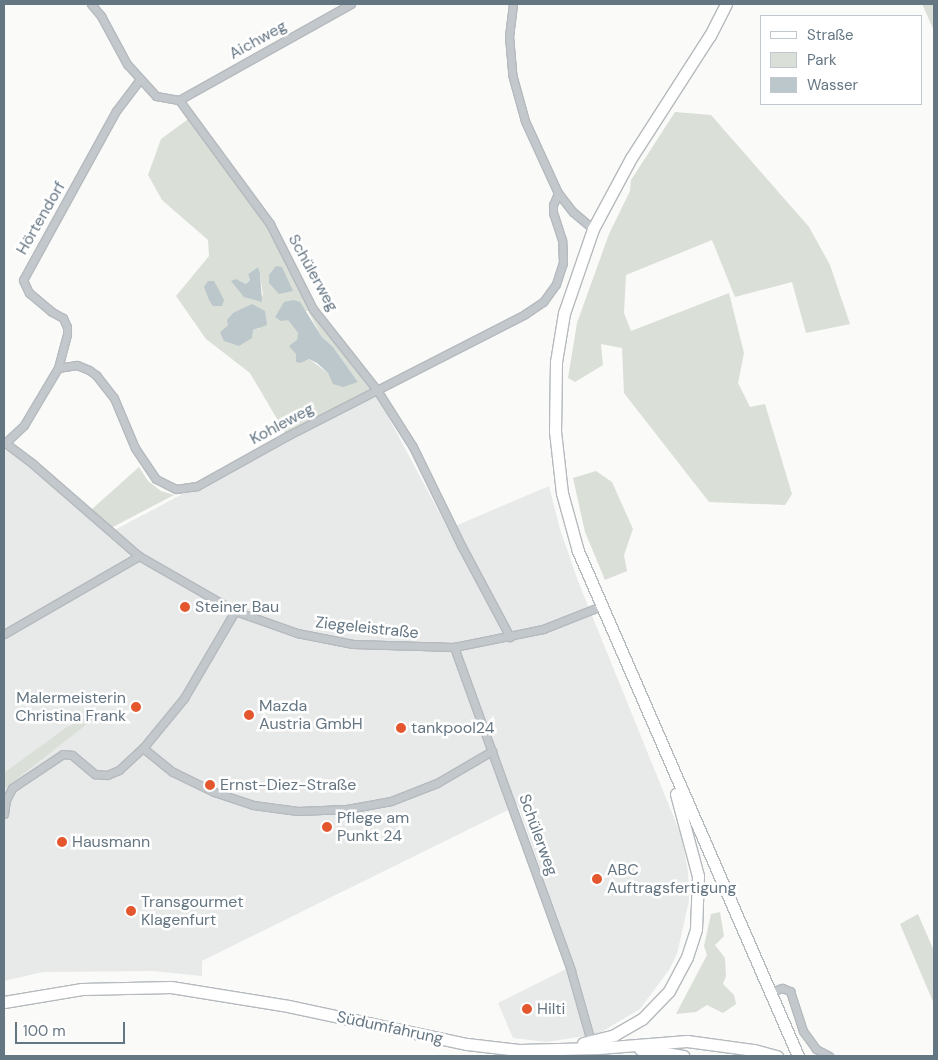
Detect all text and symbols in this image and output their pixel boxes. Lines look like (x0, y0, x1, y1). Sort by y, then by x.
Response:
legend (760, 15, 923, 105)
street label: Aichweg (226, 16, 290, 64)
text: Straße (807, 25, 854, 45)
text: Park (807, 50, 837, 70)
text: Wasser (807, 75, 858, 95)
street label: Hörtendorf (12, 178, 70, 258)
street label: Schülerweg (284, 231, 342, 315)
street label: Kohleweg (247, 399, 317, 449)
place label: Steiner Bau (195, 597, 279, 617)
marker: Steiner Bau (179, 601, 191, 613)
street label: Ziegeleistraße (314, 613, 420, 643)
place label: Malermeisterin Christina Frank (15, 688, 126, 726)
place label: Mazda Austria GmbH (259, 696, 363, 734)
marker: Malermeisterin Christina Frank (130, 701, 142, 713)
marker: Mazda Austria GmbH (243, 709, 255, 721)
place label: tankpool24 (411, 718, 494, 738)
marker: tankpool24 (395, 722, 407, 734)
place label: Ernst-Diez-Straße (220, 775, 356, 795)
marker: Ernst-Diez-Straße (204, 779, 216, 791)
street label: Schülerweg (514, 792, 562, 878)
place label: Pflege am Punkt 24 (337, 808, 409, 846)
marker: Pflege am Punkt 24 (321, 821, 333, 833)
place label: Hausmann (72, 832, 150, 852)
marker: Hausmann (56, 836, 68, 848)
place label: ABC Auftragsfertigung (607, 860, 736, 898)
marker: ABC Auftragsfertigung (591, 873, 603, 885)
place label: Transgourmet Klagenfurt (141, 892, 243, 930)
marker: Transgourmet Klagenfurt (125, 905, 137, 917)
place label: Hilti (537, 999, 565, 1019)
marker: Hilti (521, 1003, 533, 1015)
street label: Südumfahrung (335, 1007, 445, 1049)
scale bar (18, 1012, 128, 1044)
text: 100 m (23, 1021, 66, 1041)

